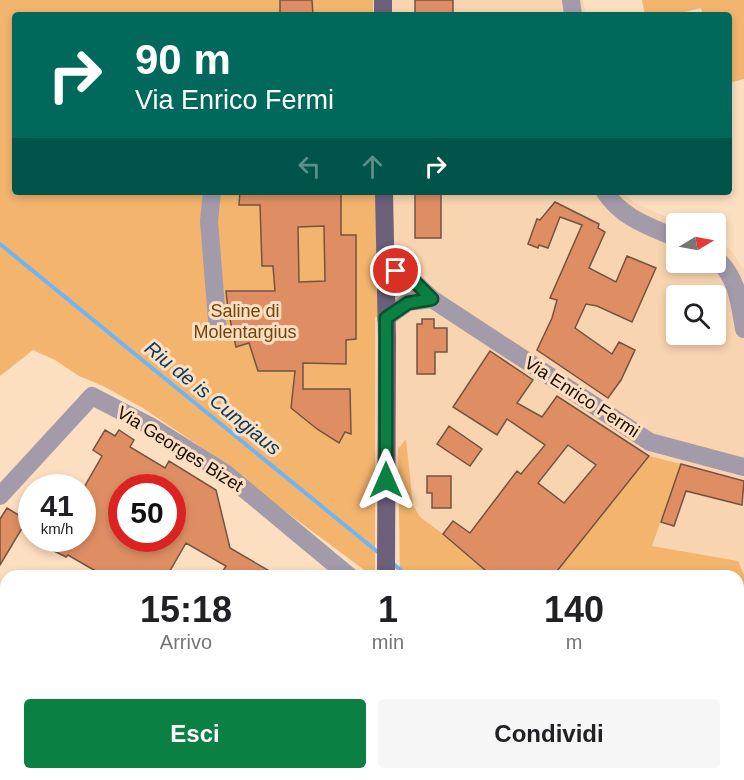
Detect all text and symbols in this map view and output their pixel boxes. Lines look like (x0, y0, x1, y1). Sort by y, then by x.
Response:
icon: right (36, 36, 114, 114)
text: 90 m (135, 36, 231, 83)
text: Via Enrico Fermi (135, 85, 334, 115)
icon: left (293, 150, 326, 183)
icon: ahead (356, 150, 389, 183)
icon: right (419, 150, 452, 183)
north arrow (666, 213, 726, 273)
map controls (666, 213, 726, 345)
pin (370, 245, 421, 296)
icon: arrive (379, 254, 412, 287)
button: search (666, 285, 726, 345)
park label: Saline di Molentargius (193, 301, 297, 342)
water label: Riu de is Cungiaus (141, 337, 285, 459)
street label: Via Enrico Fermi (521, 352, 643, 442)
street label: Via Georges Bizet (113, 402, 247, 496)
position arrow (354, 448, 418, 512)
speed limit sign: 50 (108, 474, 186, 552)
text: 41 (40, 489, 74, 522)
text: km/h (41, 520, 73, 537)
text: 15:18 (140, 589, 232, 630)
text: 1 (378, 589, 398, 630)
text: 140 (544, 589, 604, 630)
text: Arrivo (160, 631, 212, 653)
text: min (372, 631, 404, 653)
text: m (566, 631, 582, 653)
button: Esci (24, 699, 366, 768)
button: Condividi (378, 699, 720, 768)

